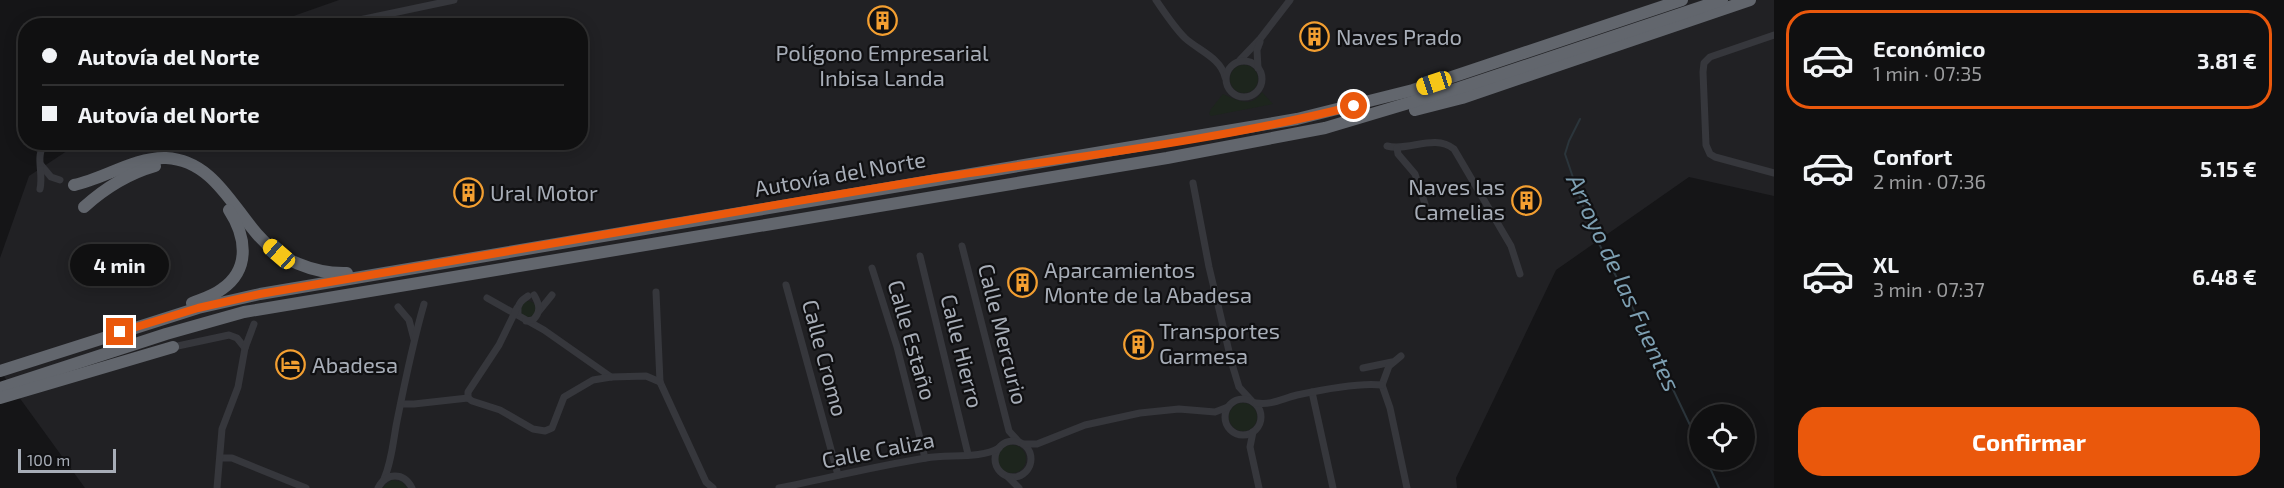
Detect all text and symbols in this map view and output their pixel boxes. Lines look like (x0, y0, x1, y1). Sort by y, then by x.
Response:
building icon: Polígono Empresarial Inbisa Landa (866, 5, 898, 37)
building icon: Naves Prado (1299, 21, 1331, 53)
place label: Naves Prado (1336, 23, 1462, 49)
icon: car (1801, 33, 1855, 87)
text: Económico (1873, 35, 1985, 61)
place label: Polígono Empresarial Inbisa Landa (775, 39, 989, 90)
text: Autovía del Norte (78, 43, 260, 69)
text: 3.81 € (2197, 47, 2257, 73)
text: 1 min · 07:35 (1873, 61, 1982, 85)
car (1414, 69, 1454, 97)
route start (1340, 92, 1367, 119)
text: Autovía del Norte (78, 101, 260, 127)
icon: car (1801, 141, 1855, 195)
text: Confort (1873, 143, 1952, 169)
street label: Autovía del Norte (752, 145, 927, 201)
text: 5.15 € (2200, 155, 2257, 181)
water label: Arroyo de las Fuentes (1561, 168, 1687, 396)
text: 2 min · 07:36 (1873, 169, 1986, 193)
place label: Naves las Camelias (1408, 173, 1505, 224)
building icon: Ural Motor (453, 177, 485, 209)
place label: Ural Motor (490, 179, 598, 205)
building icon: Naves las Camelias (1510, 184, 1542, 216)
car (260, 235, 298, 273)
callout: 4 min (70, 245, 170, 287)
icon: car (1801, 249, 1855, 303)
text: XL (1873, 251, 1899, 277)
text: 4 min (93, 253, 146, 277)
place label: Aparcamientos Monte de la Abadesa (1044, 256, 1252, 307)
street label: Calle Mercurio (974, 261, 1034, 407)
text: 6.48 € (2192, 263, 2257, 289)
building icon: Aparcamientos Monte de la Abadesa (1007, 267, 1039, 299)
street label: Calle Estaño (883, 277, 942, 403)
text: 3 min · 07:37 (1873, 277, 1985, 301)
street label: Calle Hierro (936, 291, 990, 410)
street label: Calle Cromo (798, 297, 854, 419)
place label: Transportes Garmesa (1159, 317, 1280, 368)
route end (106, 318, 133, 345)
building icon: Transportes Garmesa (1122, 328, 1154, 360)
hotel icon: Abadesa (275, 349, 307, 381)
place label: Abadesa (312, 351, 398, 377)
map controls (1689, 404, 1755, 470)
button: locate (1689, 404, 1755, 470)
button: Confirmar (1798, 407, 2260, 476)
street label: Calle Caliza (819, 425, 936, 473)
scale bar (18, 446, 116, 474)
text: 100 m (27, 450, 70, 469)

